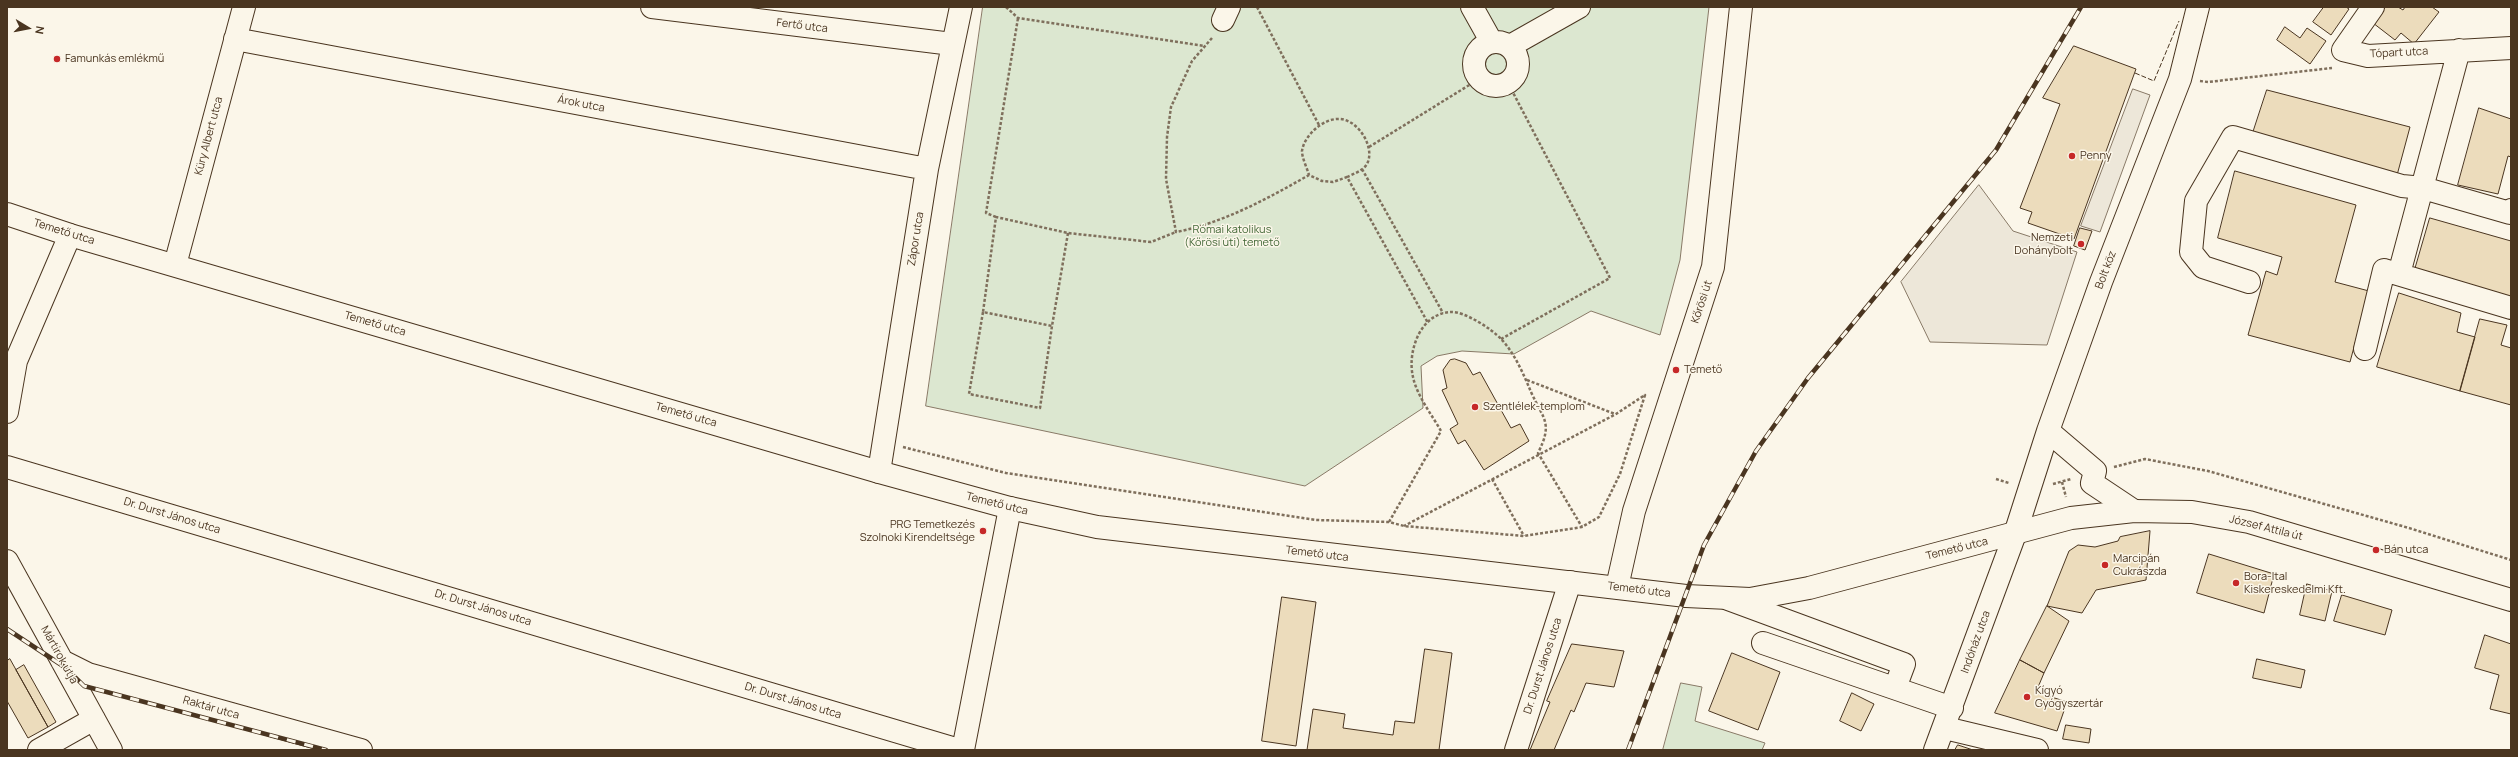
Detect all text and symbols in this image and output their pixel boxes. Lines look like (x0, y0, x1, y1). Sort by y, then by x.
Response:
north arrow (8, 8, 48, 48)
street label: Fertő utca (776, 16, 828, 36)
text: N (32, 25, 48, 35)
street label: Tópart utca (2370, 45, 2428, 61)
place label: Famunkás emlékmű (65, 52, 164, 66)
marker: Famunkás emlékmű (52, 54, 62, 64)
street label: Árok utca (556, 93, 606, 115)
street label: Küry Albert utca (192, 95, 226, 177)
place label: Penny (2080, 149, 2112, 163)
marker: Penny (2067, 151, 2077, 161)
street label: Zápor utca (905, 211, 927, 267)
street label: Temető utca (32, 216, 96, 248)
park label: Római katolikus (Kőrösi úti) temető (1184, 223, 1280, 249)
place label: Nemzeti Dohánybolt (2014, 231, 2073, 257)
marker: Nemzeti Dohánybolt (2076, 239, 2086, 249)
street label: Bolt köz (2093, 249, 2119, 291)
street label: Kőrösi út (1689, 279, 1715, 325)
street label: Temető utca (343, 309, 407, 339)
place label: Temető (1684, 363, 1722, 377)
marker: Temető (1671, 365, 1681, 375)
street label: Temető utca (654, 400, 718, 430)
place label: Szentlélek-templom (1483, 400, 1585, 414)
marker: Szentlélek-templom (1470, 402, 1480, 412)
street label: Temető utca (965, 490, 1029, 518)
street label: Dr. Durst János utca (122, 495, 222, 537)
street label: József Attila út (2228, 513, 2304, 543)
place label: PRG Temetkezés Szolnoki Kirendeltsége (860, 518, 975, 544)
marker: PRG Temetkezés Szolnoki Kirendeltsége (978, 526, 988, 536)
street label: Temető utca (1925, 535, 1989, 563)
place label: Bán utca (2384, 543, 2428, 557)
street label: Temető utca (1285, 544, 1349, 564)
marker: Bán utca (2371, 545, 2381, 555)
place label: Marcipán Cukrászda (2113, 552, 2167, 578)
marker: Marcipán Cukrászda (2100, 560, 2110, 570)
place label: Bora-Ital Kiskereskedelmi Kft. (2244, 570, 2346, 596)
marker: Bora-Ital Kiskereskedelmi Kft. (2231, 578, 2241, 588)
street label: Temető utca (1607, 580, 1671, 600)
street label: Dr. Durst János utca (433, 587, 533, 629)
street label: Indóház utca (1959, 609, 1993, 675)
street label: Dr. Durst János utca (1521, 616, 1565, 716)
street label: Mártírok útja (38, 624, 80, 686)
street label: Dr. Durst János utca (743, 680, 843, 722)
place label: Kígyó Gyógyszertár (2035, 684, 2103, 710)
marker: Kígyó Gyógyszertár (2022, 692, 2032, 702)
street label: Raktár utca (181, 694, 241, 722)

